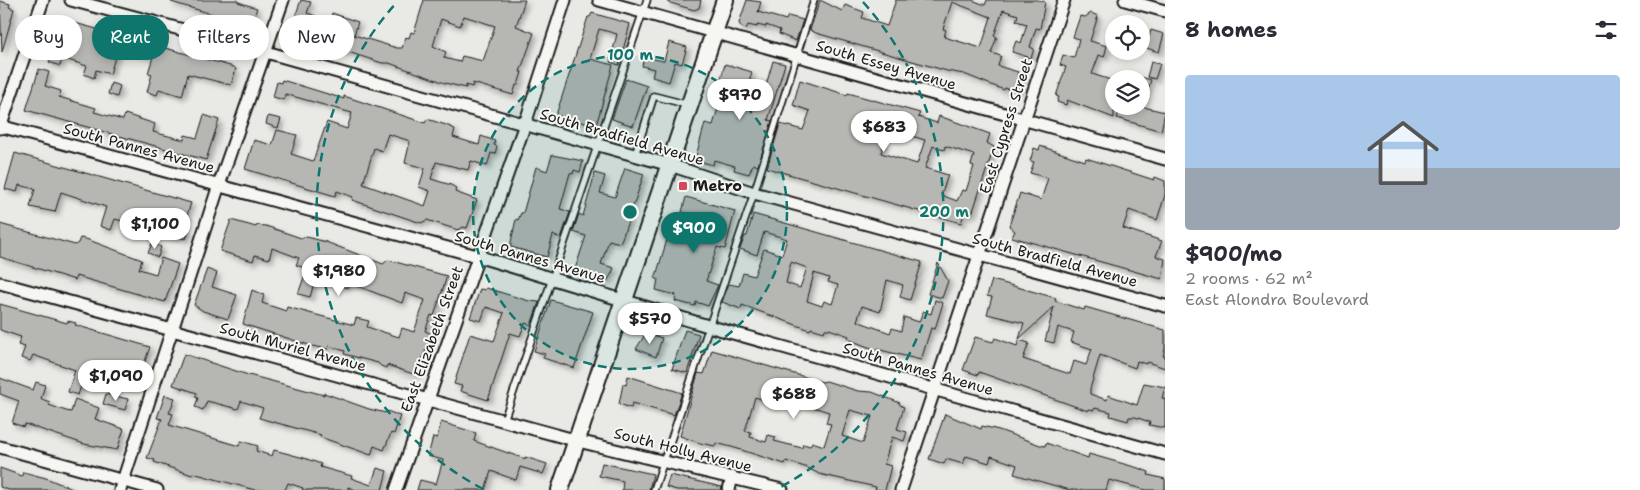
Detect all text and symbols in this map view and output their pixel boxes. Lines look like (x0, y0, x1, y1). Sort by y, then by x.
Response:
chip: Buy (15, 15, 82, 60)
chip: Rent (92, 15, 169, 60)
chip: Filters (179, 15, 269, 60)
chip: New (279, 15, 354, 60)
map controls (1105, 15, 1150, 115)
button: locate (1105, 15, 1150, 60)
text: 8 homes (1185, 16, 1277, 44)
icon: filters (1592, 16, 1620, 44)
street label: South Essey Avenue (814, 35, 958, 95)
text: 100 m (607, 45, 653, 65)
street label: East Cypress Street (975, 56, 1037, 196)
button: layers (1105, 70, 1150, 115)
pin: $970 (710, 78, 770, 121)
text: $970 (718, 84, 762, 105)
street label: South Bradfield Avenue (537, 104, 707, 170)
icon: home (1358, 108, 1448, 198)
pin: $683 (854, 110, 914, 153)
text: $683 (862, 116, 906, 137)
street label: South Pannes Avenue (61, 118, 217, 178)
place label: Metro (693, 176, 742, 196)
marker: Metro (677, 180, 689, 192)
text: 200 m (919, 202, 969, 222)
centre of rings (621, 203, 639, 221)
pin: $1,100 (114, 208, 196, 250)
pin: $900 (664, 212, 724, 254)
text: $1,100 (130, 213, 180, 234)
text: $900 (672, 217, 716, 238)
street label: South Pannes Avenue (452, 226, 608, 288)
street label: South Bradfield Avenue (970, 228, 1140, 292)
text: $900/mo (1185, 240, 1283, 268)
pin: $1,980 (298, 254, 380, 297)
text: $1,980 (313, 260, 365, 281)
street label: East Elizabeth Street (396, 263, 468, 415)
text: 2 rooms · 62 m² (1185, 268, 1313, 289)
text: East Alondra Boulevard (1185, 289, 1369, 310)
pin: $570 (620, 302, 680, 345)
text: $570 (628, 308, 672, 329)
street label: South Muriel Avenue (218, 318, 368, 376)
street label: South Pannes Avenue (840, 338, 996, 400)
pin: $1,090 (75, 360, 157, 402)
text: $1,090 (89, 365, 143, 386)
pin: $688 (764, 378, 824, 420)
text: $688 (772, 383, 816, 404)
street label: South Holly Avenue (612, 423, 754, 477)

